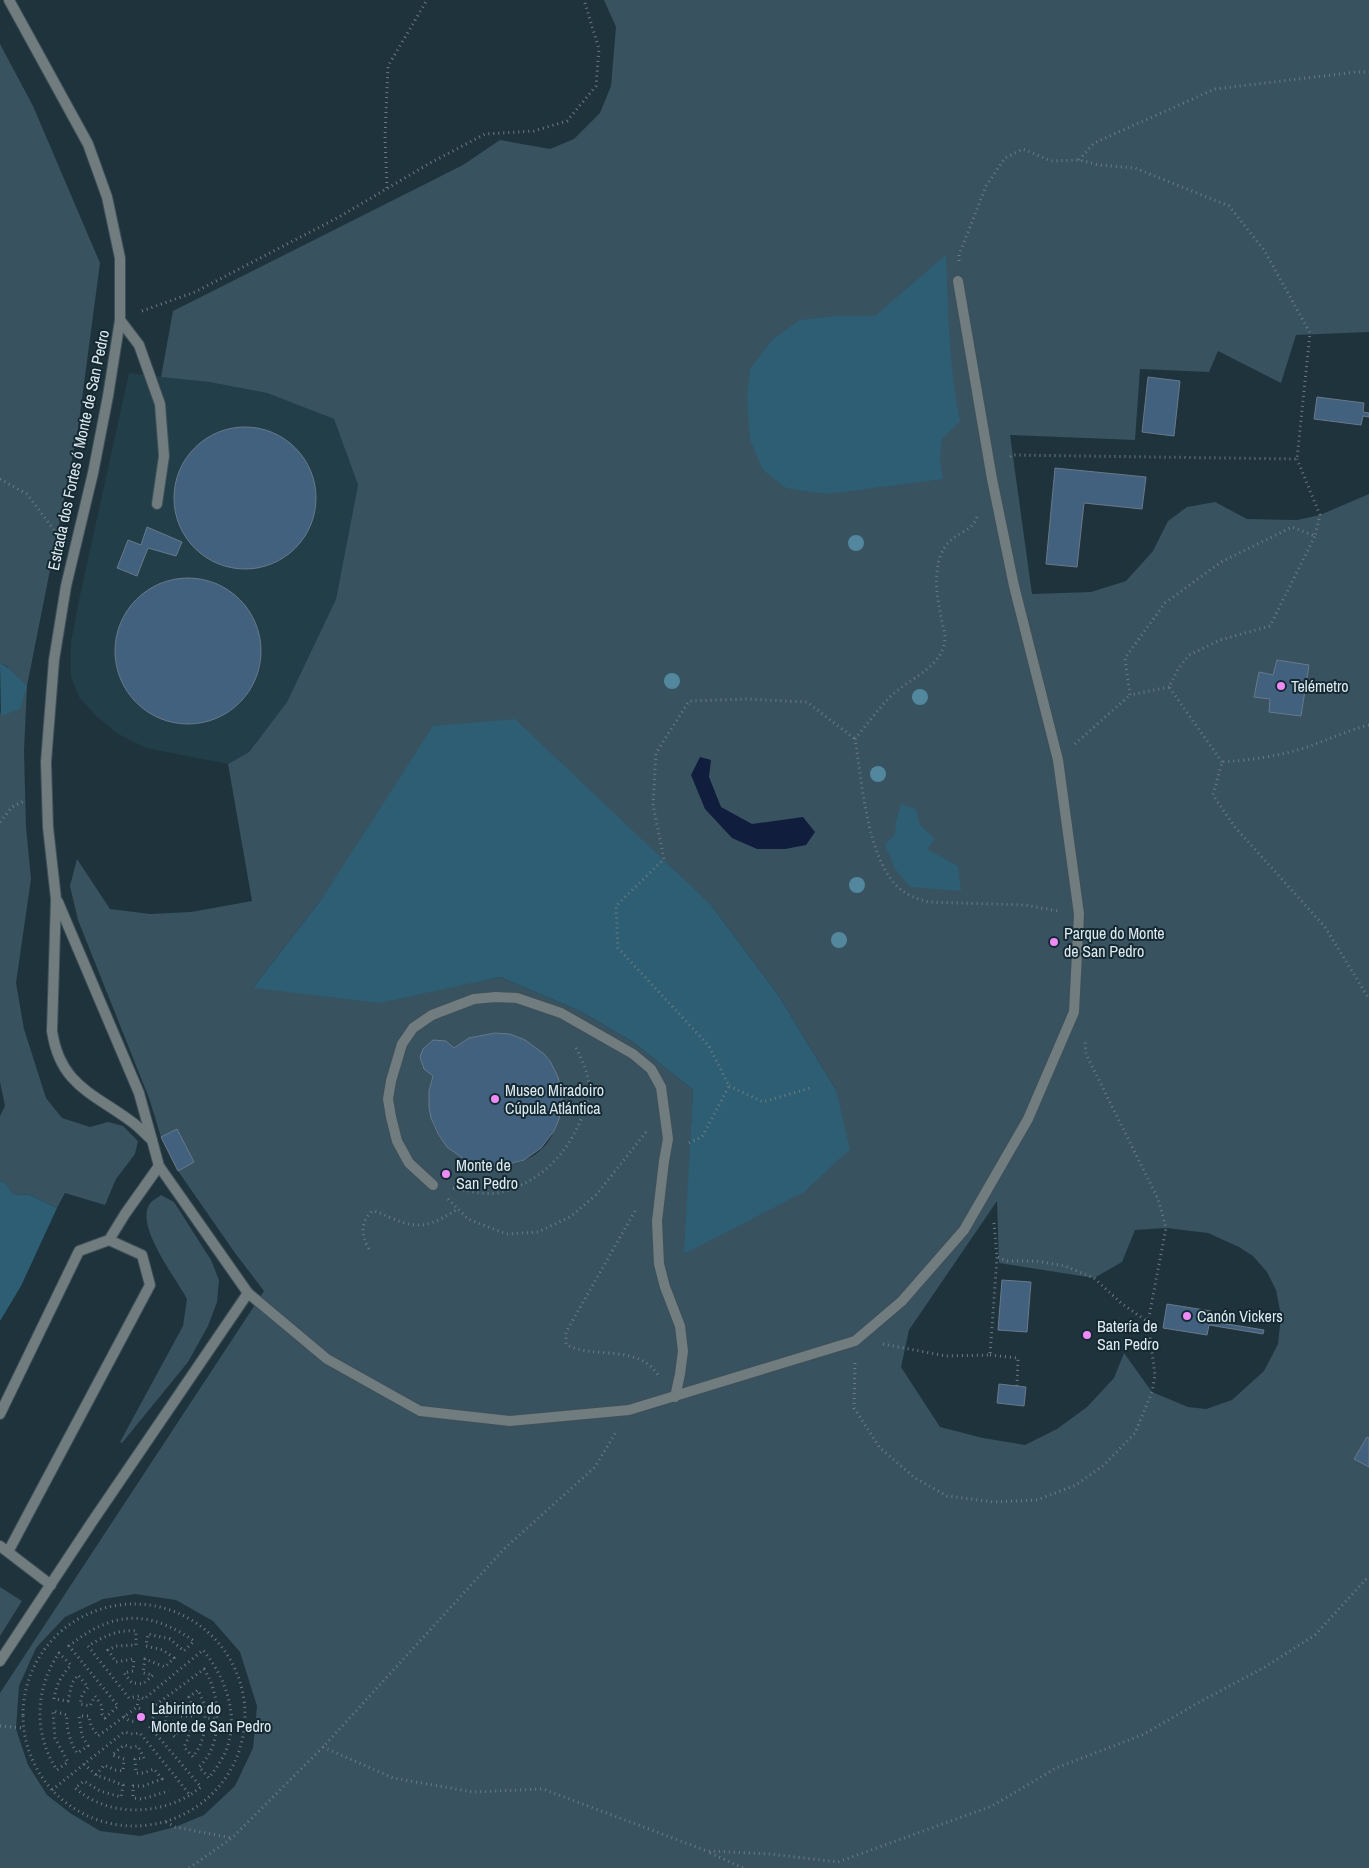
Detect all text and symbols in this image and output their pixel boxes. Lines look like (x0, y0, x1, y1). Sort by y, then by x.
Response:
street label: Estrada dos Fortes ó Monte de San Pedro (42, 328, 114, 572)
place label: Telémetro (1291, 675, 1349, 697)
marker: Telémetro (1275, 680, 1287, 692)
place label: Parque do Monte de San Pedro (1064, 922, 1165, 962)
marker: Parque do Monte de San Pedro (1048, 936, 1060, 948)
place label: Museo Miradoiro Cúpula Atlántica (505, 1079, 604, 1119)
marker: Museo Miradoiro Cúpula Atlántica (489, 1093, 501, 1105)
place label: Monte de San Pedro (456, 1154, 518, 1194)
marker: Monte de San Pedro (440, 1168, 452, 1180)
place label: Canón Vickers (1197, 1305, 1283, 1327)
marker: Canón Vickers (1181, 1310, 1193, 1322)
place label: Batería de San Pedro (1097, 1315, 1159, 1355)
marker: Batería de San Pedro (1081, 1329, 1093, 1341)
place label: Labirinto do Monte de San Pedro (151, 1697, 271, 1737)
marker: Labirinto do Monte de San Pedro (135, 1711, 147, 1723)

